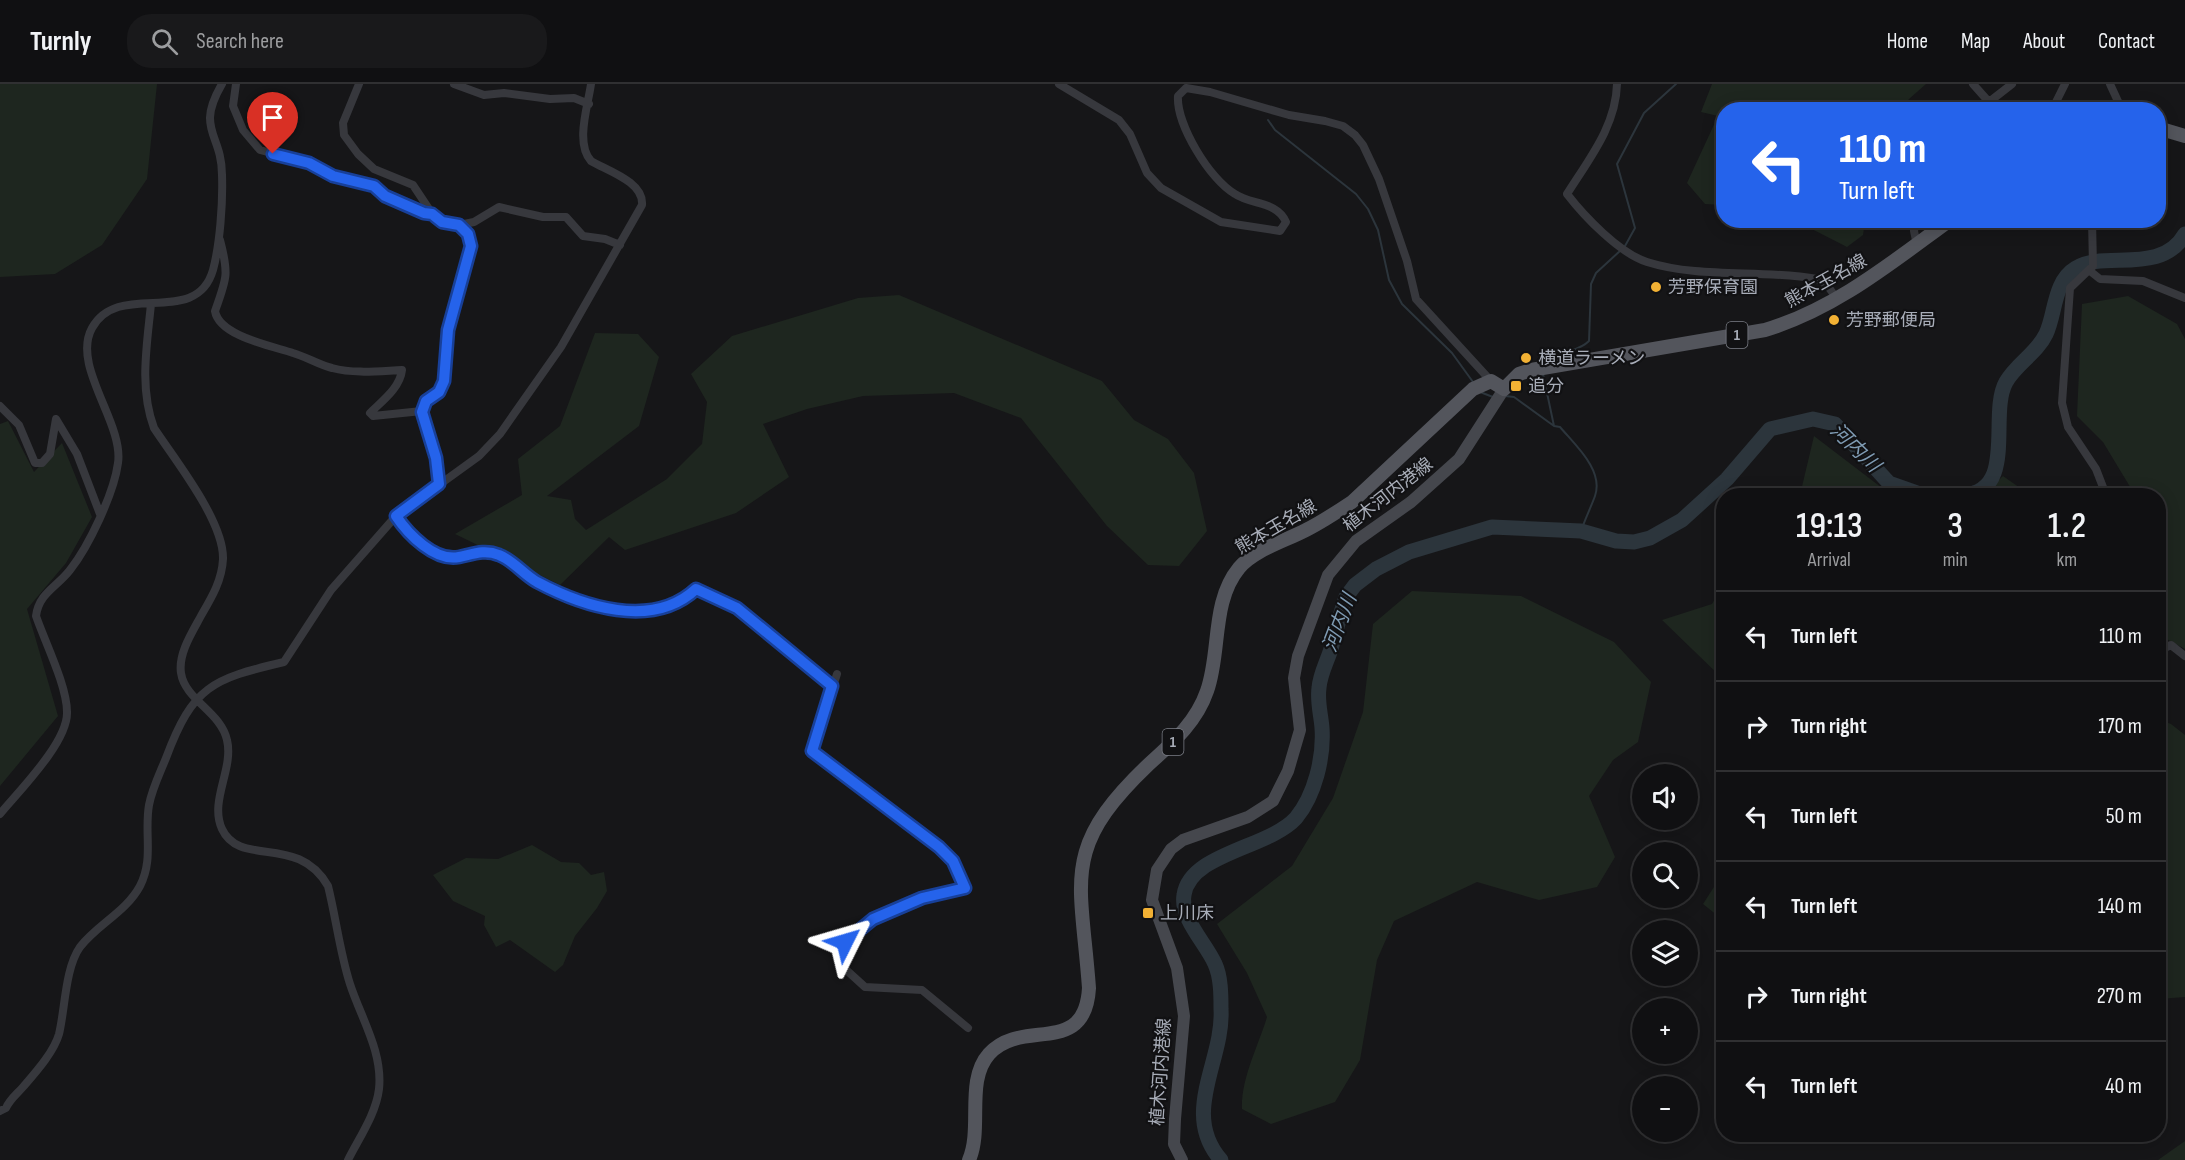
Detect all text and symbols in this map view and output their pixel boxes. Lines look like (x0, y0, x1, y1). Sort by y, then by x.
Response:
search box (127, 14, 547, 68)
text: Turnly (30, 25, 91, 58)
icon: search (148, 25, 181, 58)
text: Search here (196, 28, 284, 55)
text: Home (1887, 29, 1928, 54)
text: Map (1961, 29, 1990, 54)
text: About (2023, 29, 2065, 54)
text: Contact (2098, 29, 2155, 54)
pin (247, 92, 298, 154)
icon: arrive (256, 101, 289, 134)
text: 110 m (1839, 124, 1926, 175)
icon: left (1740, 126, 1818, 204)
text: Turn left (1839, 175, 1915, 207)
street label: 熊本玉名線 (1782, 250, 1870, 312)
place label: 芳野保育園 (1668, 277, 1758, 298)
marker: 芳野保育園 (1649, 280, 1663, 294)
place label: 芳野郵便局 (1846, 310, 1936, 331)
marker: 芳野郵便局 (1827, 313, 1841, 327)
road number: 1 (1726, 322, 1748, 348)
place label: 横道ラーメン (1538, 348, 1645, 369)
marker: 横道ラーメン (1519, 351, 1533, 365)
place label: 追分 (1528, 376, 1564, 397)
marker: 追分 (1509, 379, 1523, 393)
water label: 河内川 (1825, 419, 1886, 479)
street label: 植木河内港線 (1339, 453, 1437, 537)
street label: 熊本玉名線 (1232, 495, 1320, 559)
text: 19:13 (1796, 505, 1863, 548)
text: 3 (1947, 505, 1963, 548)
text: 1.2 (2048, 505, 2086, 548)
text: Arrival (1808, 548, 1851, 572)
text: min (1943, 548, 1968, 572)
text: km (2057, 548, 2077, 572)
water label: 河内川 (1318, 589, 1363, 655)
icon: left (1740, 620, 1773, 653)
text: Turn left (1791, 623, 1857, 650)
text: 110 m (2099, 623, 2142, 650)
icon: right (1740, 710, 1773, 743)
text: Turn right (1791, 713, 1867, 740)
text: 170 m (2098, 713, 2142, 740)
road number: 1 (1162, 729, 1184, 755)
map controls (1632, 764, 1698, 1142)
button: sound (1632, 764, 1698, 830)
icon: left (1740, 800, 1773, 833)
text: Turn left (1791, 803, 1857, 830)
text: 50 m (2106, 803, 2142, 830)
button: search (1632, 842, 1698, 908)
icon: left (1740, 890, 1773, 923)
text: Turn left (1791, 893, 1857, 920)
text: 140 m (2098, 893, 2142, 920)
place label: 上川床 (1160, 903, 1214, 924)
marker: 上川床 (1141, 906, 1155, 920)
position arrow (813, 910, 877, 974)
button: layers (1632, 920, 1698, 986)
icon: right (1740, 980, 1773, 1013)
text: Turn right (1791, 983, 1867, 1010)
text: 270 m (2097, 983, 2142, 1010)
button: + (1632, 998, 1698, 1064)
street label: 植木河内港線 (1147, 1017, 1175, 1127)
icon: left (1740, 1070, 1773, 1103)
text: Turn left (1791, 1073, 1857, 1100)
text: 40 m (2105, 1073, 2142, 1100)
button: − (1632, 1076, 1698, 1142)

